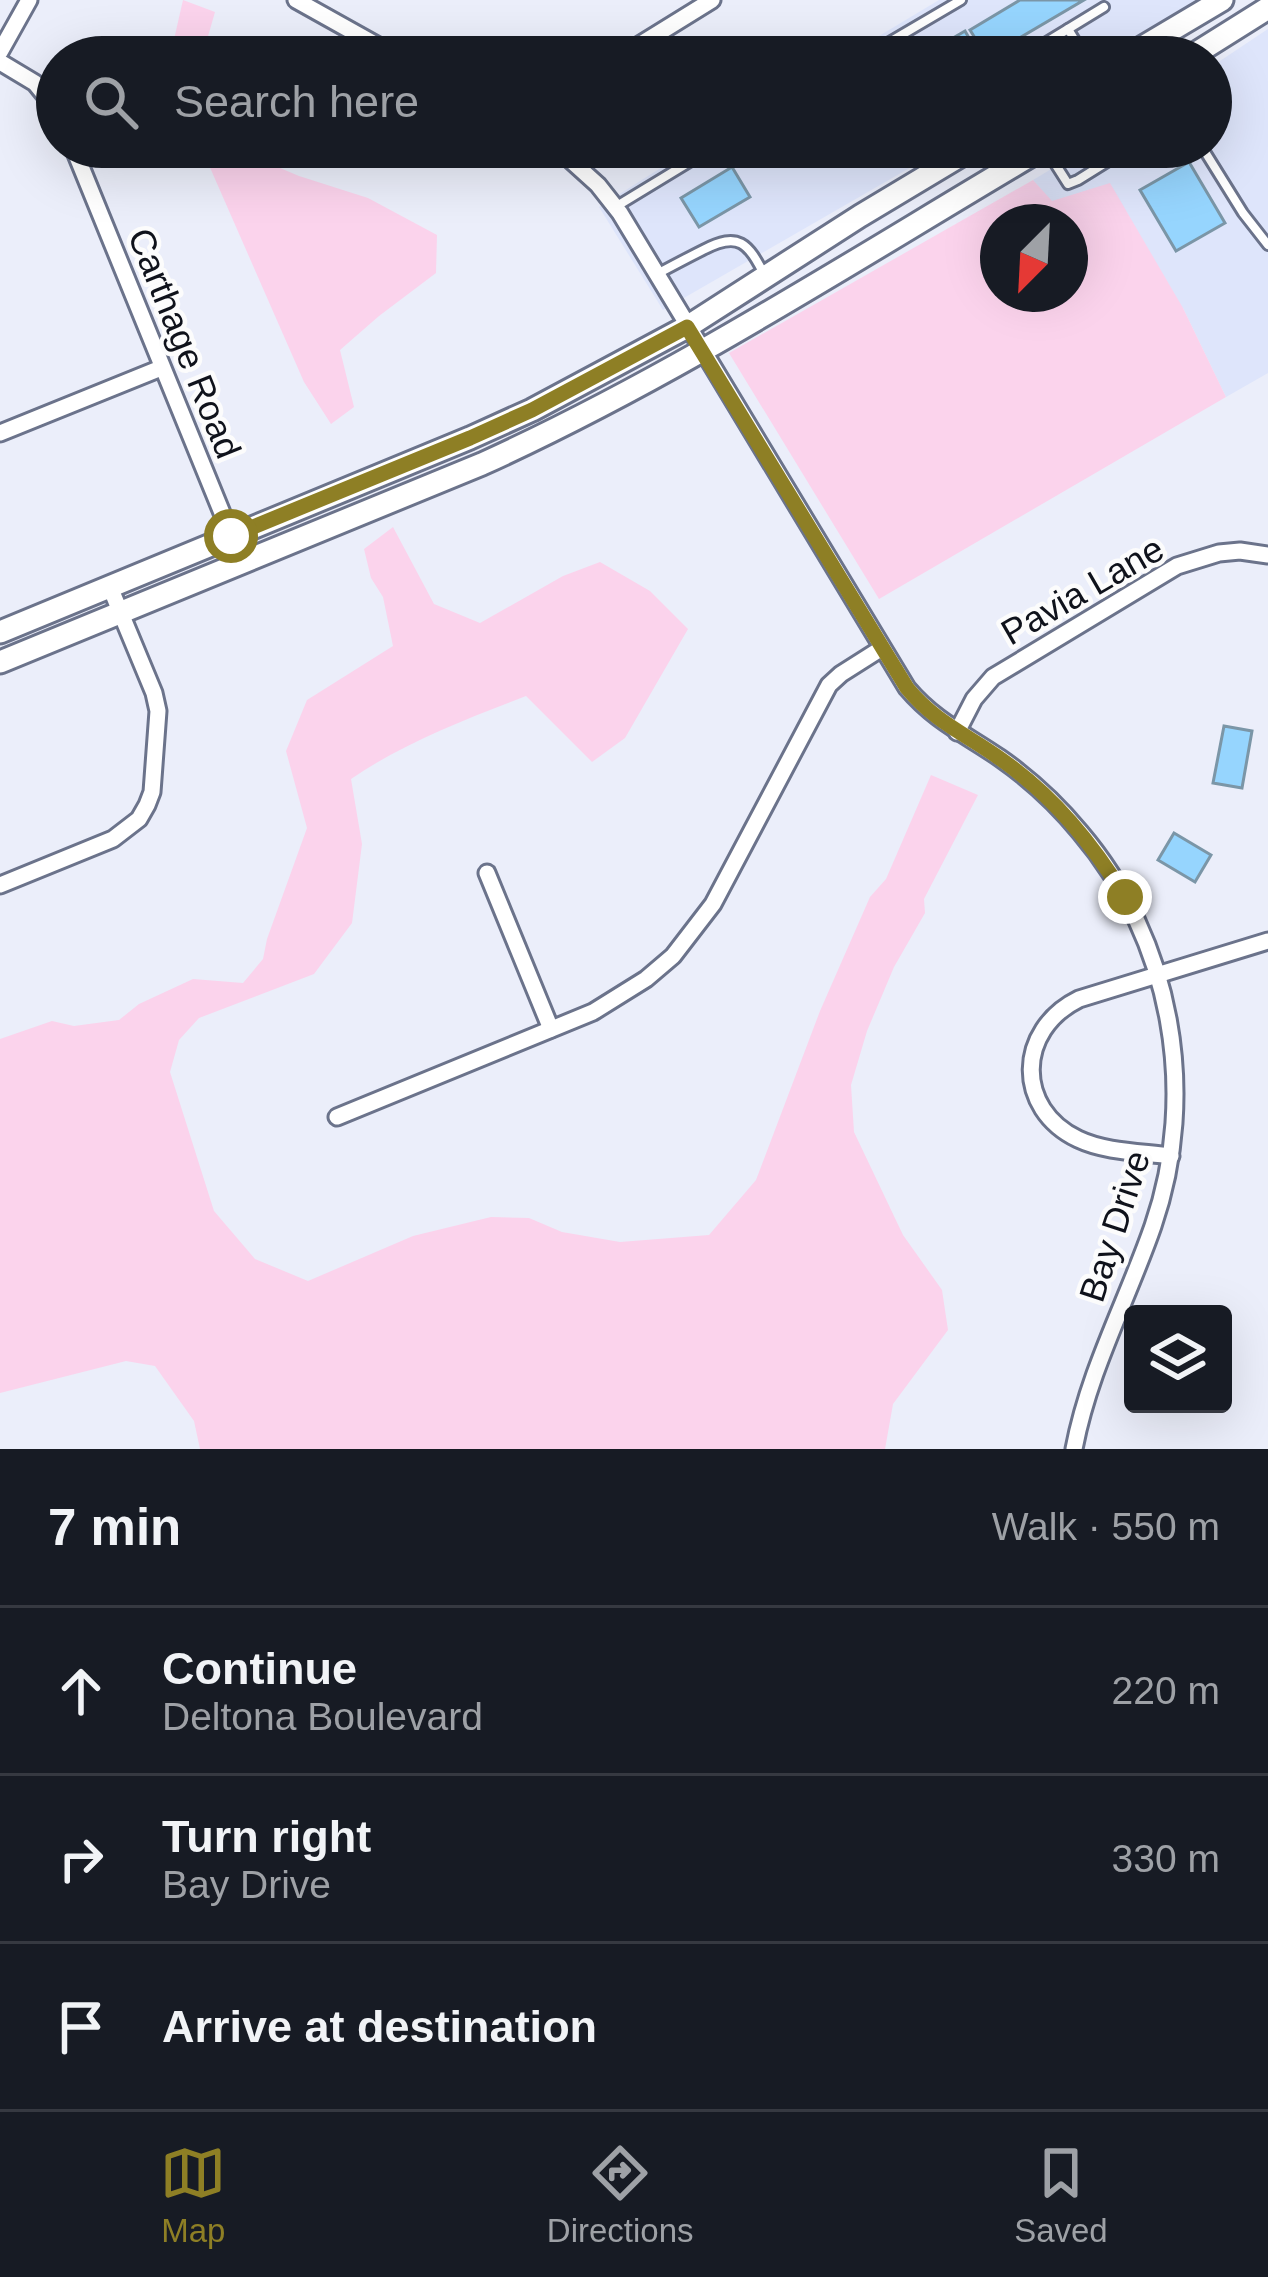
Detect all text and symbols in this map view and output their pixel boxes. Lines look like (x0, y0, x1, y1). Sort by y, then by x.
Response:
search box (36, 36, 1232, 168)
icon: search (78, 69, 144, 135)
text: Search here (174, 76, 419, 127)
north arrow (980, 204, 1088, 312)
street label: Carthage Road (120, 222, 249, 464)
route start (204, 509, 258, 563)
street label: Pavia Lane (994, 528, 1171, 653)
route end (1098, 870, 1152, 924)
street label: Bay Drive (1071, 1146, 1158, 1307)
map controls (1124, 1305, 1232, 1413)
button: layers (1124, 1305, 1232, 1413)
text: 7 min (48, 1499, 181, 1556)
text: Walk · 550 m (992, 1505, 1220, 1548)
text: Continue (162, 1643, 357, 1694)
icon: ahead (48, 1658, 114, 1724)
text: 220 m (1112, 1669, 1220, 1712)
text: Deltona Boulevard (162, 1695, 483, 1738)
text: Turn right (162, 1811, 371, 1862)
icon: right (48, 1826, 114, 1892)
text: 330 m (1112, 1837, 1220, 1880)
text: Bay Drive (162, 1863, 331, 1906)
icon: arrive (48, 1994, 114, 2060)
text: Arrive at destination (162, 2001, 597, 2052)
tab: Map (160, 2140, 226, 2250)
tab: Directions (547, 2140, 694, 2250)
tab: Saved (1014, 2140, 1108, 2250)

